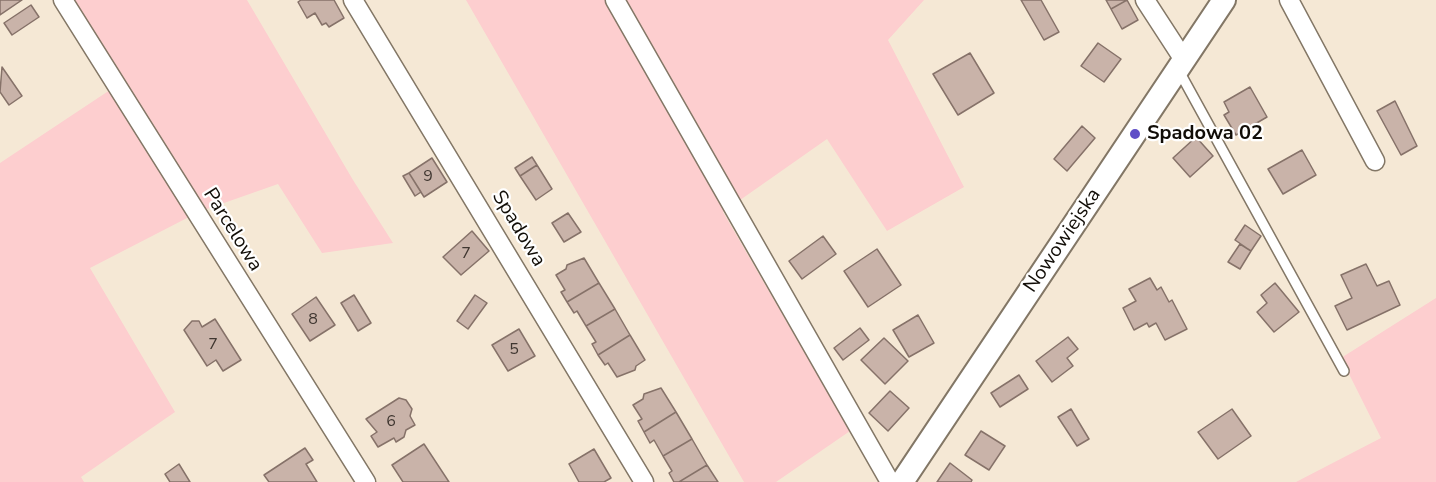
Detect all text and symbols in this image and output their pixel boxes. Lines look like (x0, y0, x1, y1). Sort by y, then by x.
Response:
place label: Spadowa 02 (1147, 122, 1263, 146)
marker: Spadowa 02 (1128, 127, 1142, 141)
house number: 9 (423, 167, 433, 187)
street label: Parcelowa (197, 184, 267, 276)
street label: Nowowiejska (1019, 184, 1107, 298)
street label: Spadowa (486, 187, 550, 271)
house number: 7 (461, 244, 471, 264)
house number: 8 (308, 310, 318, 330)
house number: 7 (208, 335, 218, 355)
house number: 5 (509, 340, 519, 360)
house number: 6 (386, 412, 396, 432)

